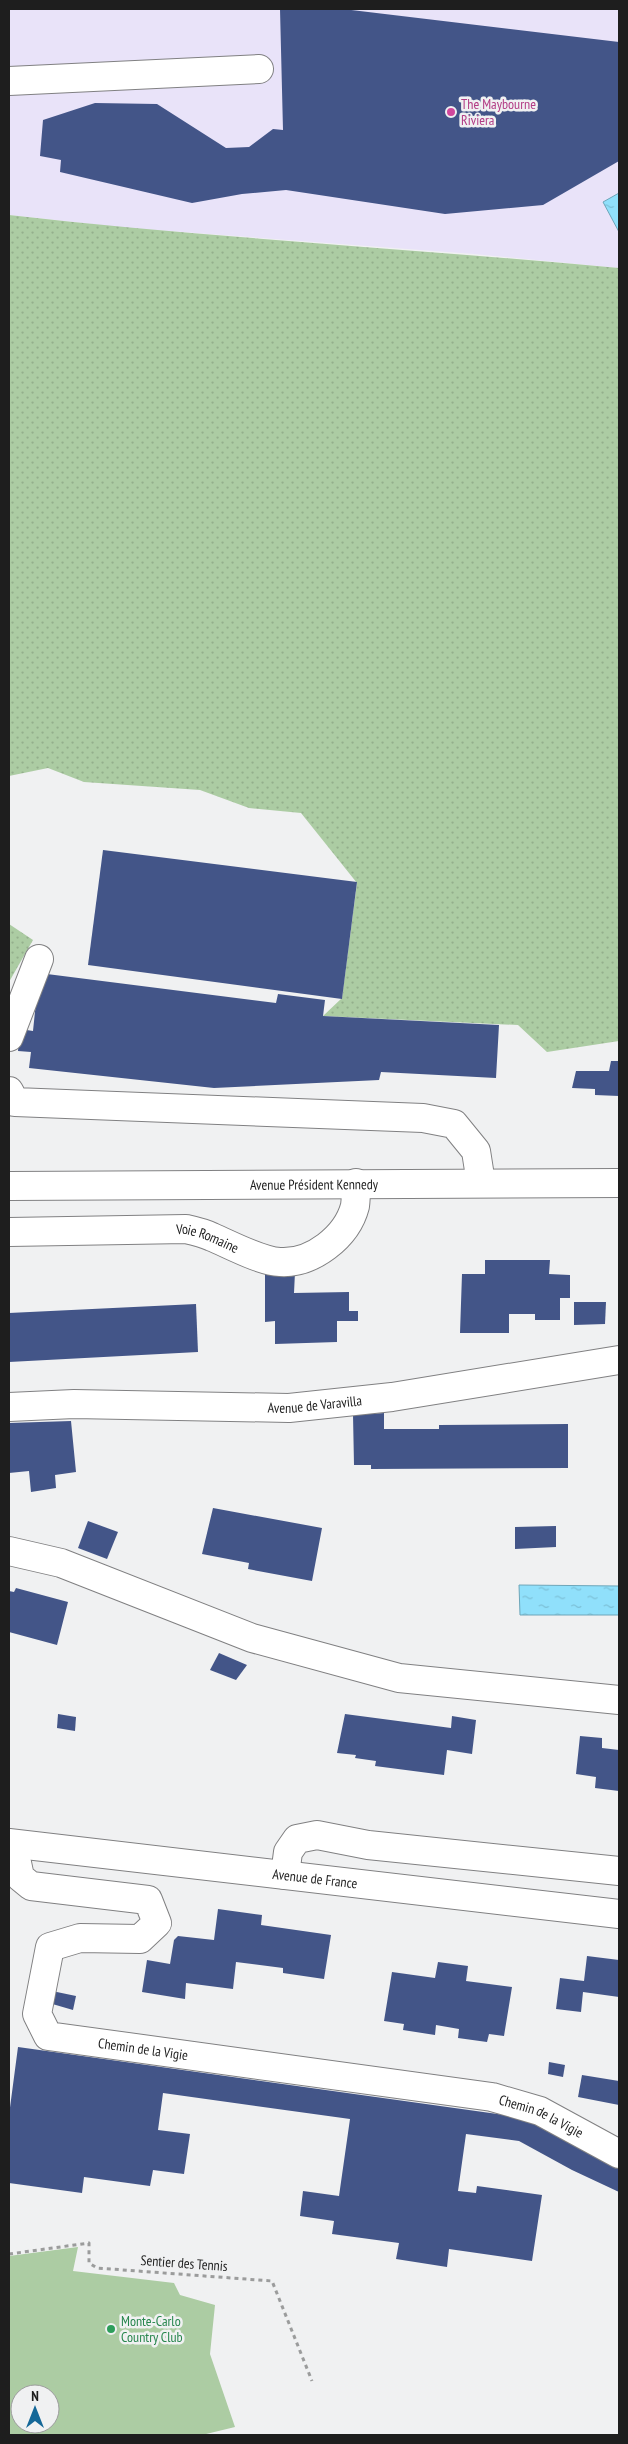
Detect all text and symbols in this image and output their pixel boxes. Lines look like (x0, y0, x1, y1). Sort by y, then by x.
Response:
place label: The Maybourne Riviera (461, 95, 536, 129)
marker: The Maybourne Riviera (445, 106, 457, 118)
street label: Avenue Président Kennedy (250, 1175, 379, 1194)
street label: Voie Romaine (175, 1220, 242, 1257)
street label: Avenue de Varavilla (267, 1391, 363, 1417)
street label: Avenue de France (272, 1865, 359, 1892)
street label: Chemin de la Vigie (97, 2034, 189, 2064)
street label: Chemin de la Vigie (497, 2090, 587, 2142)
street label: Sentier des Tennis (140, 2251, 228, 2275)
place label: Monte-Carlo Country Club (121, 2312, 183, 2346)
marker: Monte-Carlo Country Club (105, 2323, 117, 2335)
north arrow (10, 2384, 60, 2434)
text: N (31, 2387, 39, 2405)

